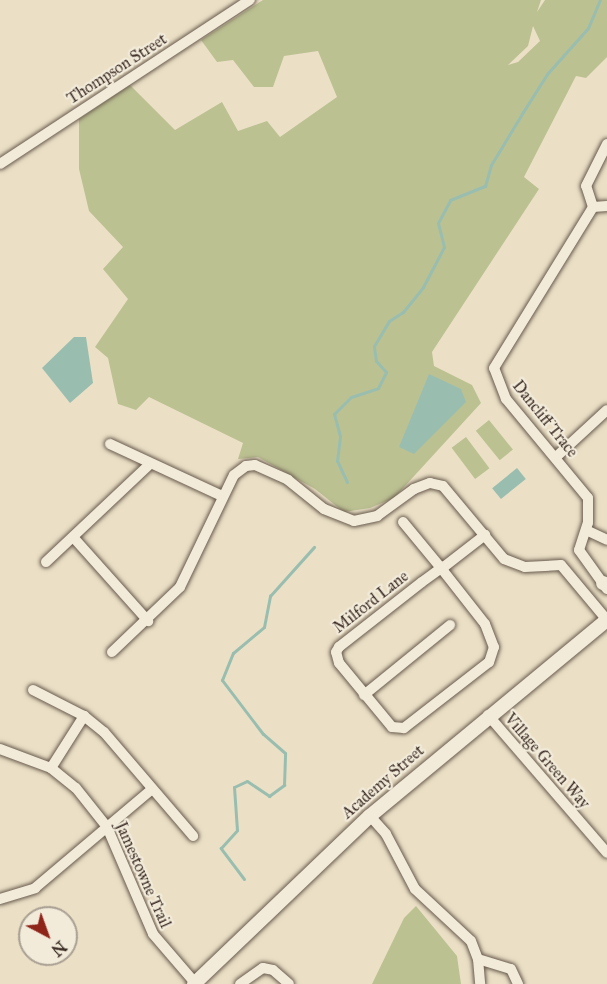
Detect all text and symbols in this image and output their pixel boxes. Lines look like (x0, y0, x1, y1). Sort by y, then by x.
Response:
street label: Thompson Street (63, 30, 171, 108)
street label: Dancliff Trace (508, 377, 582, 461)
street label: Milford Lane (330, 567, 412, 637)
street label: Village Green Way (500, 709, 594, 813)
street label: Academy Street (338, 741, 428, 823)
street label: Jamestowne Trail (111, 819, 175, 931)
north arrow (18, 906, 78, 966)
text: N (47, 937, 70, 960)

